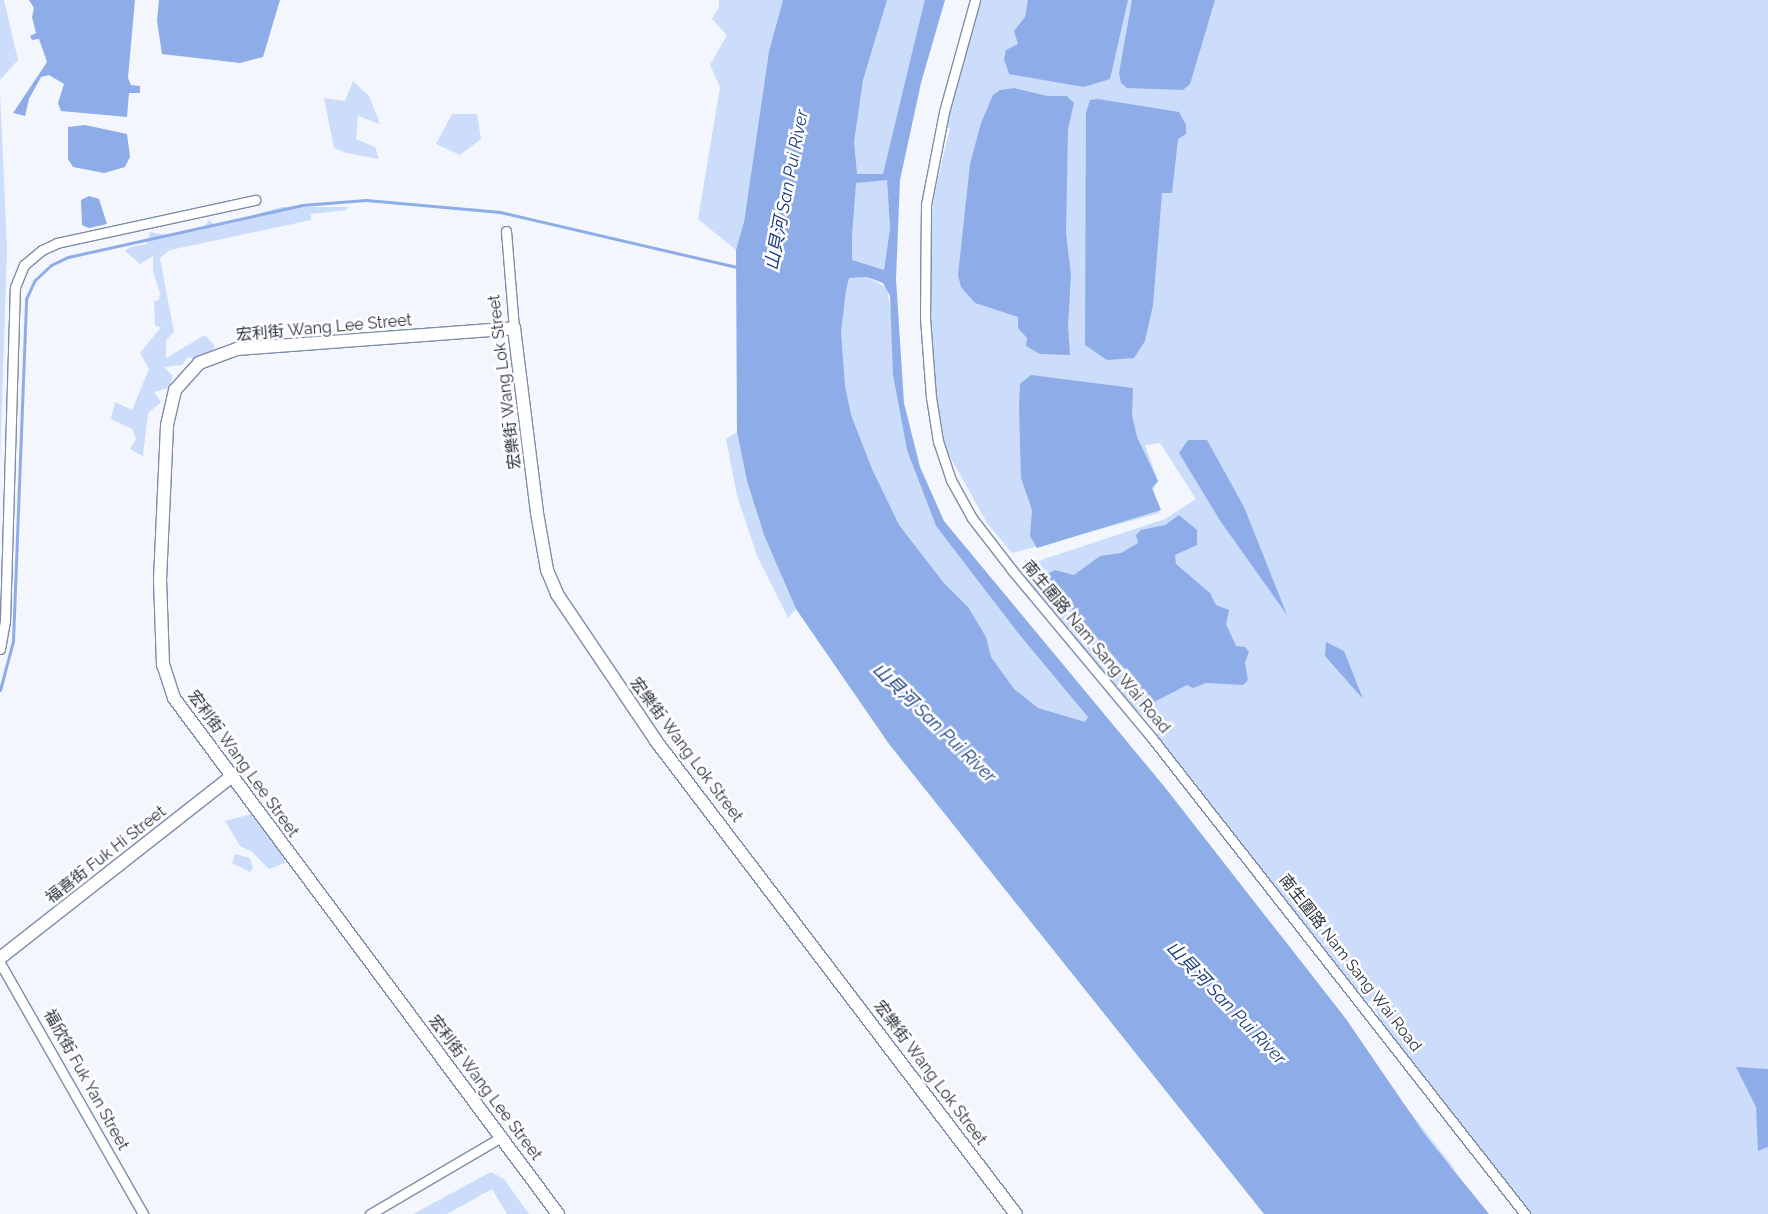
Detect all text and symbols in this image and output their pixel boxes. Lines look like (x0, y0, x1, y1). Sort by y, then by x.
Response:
water label: 山貝河 San Pui River (761, 108, 813, 272)
street label: 宏樂街 Wang Lok Street (485, 294, 525, 470)
street label: 宏利街 Wang Lee Street (235, 311, 413, 345)
street label: 南生圍路 Nam Sang Wai Road (1018, 557, 1174, 737)
water label: 山貝河 San Pui River (868, 659, 1000, 787)
street label: 宏樂街 Wang Lok Street (626, 674, 746, 826)
street label: 宏利街 Wang Lee Street (183, 687, 303, 841)
street label: 福喜街 Fuk Hi Street (42, 802, 170, 908)
street label: 南生圍路 Nam Sang Wai Road (1275, 870, 1425, 1056)
water label: 山貝河 San Pui River (1162, 937, 1290, 1069)
street label: 宏樂街 Wang Lok Street (870, 997, 990, 1149)
street label: 福欣街 Fuk Yan Street (39, 1006, 133, 1154)
street label: 宏利街 Wang Lee Street (424, 1012, 546, 1164)

